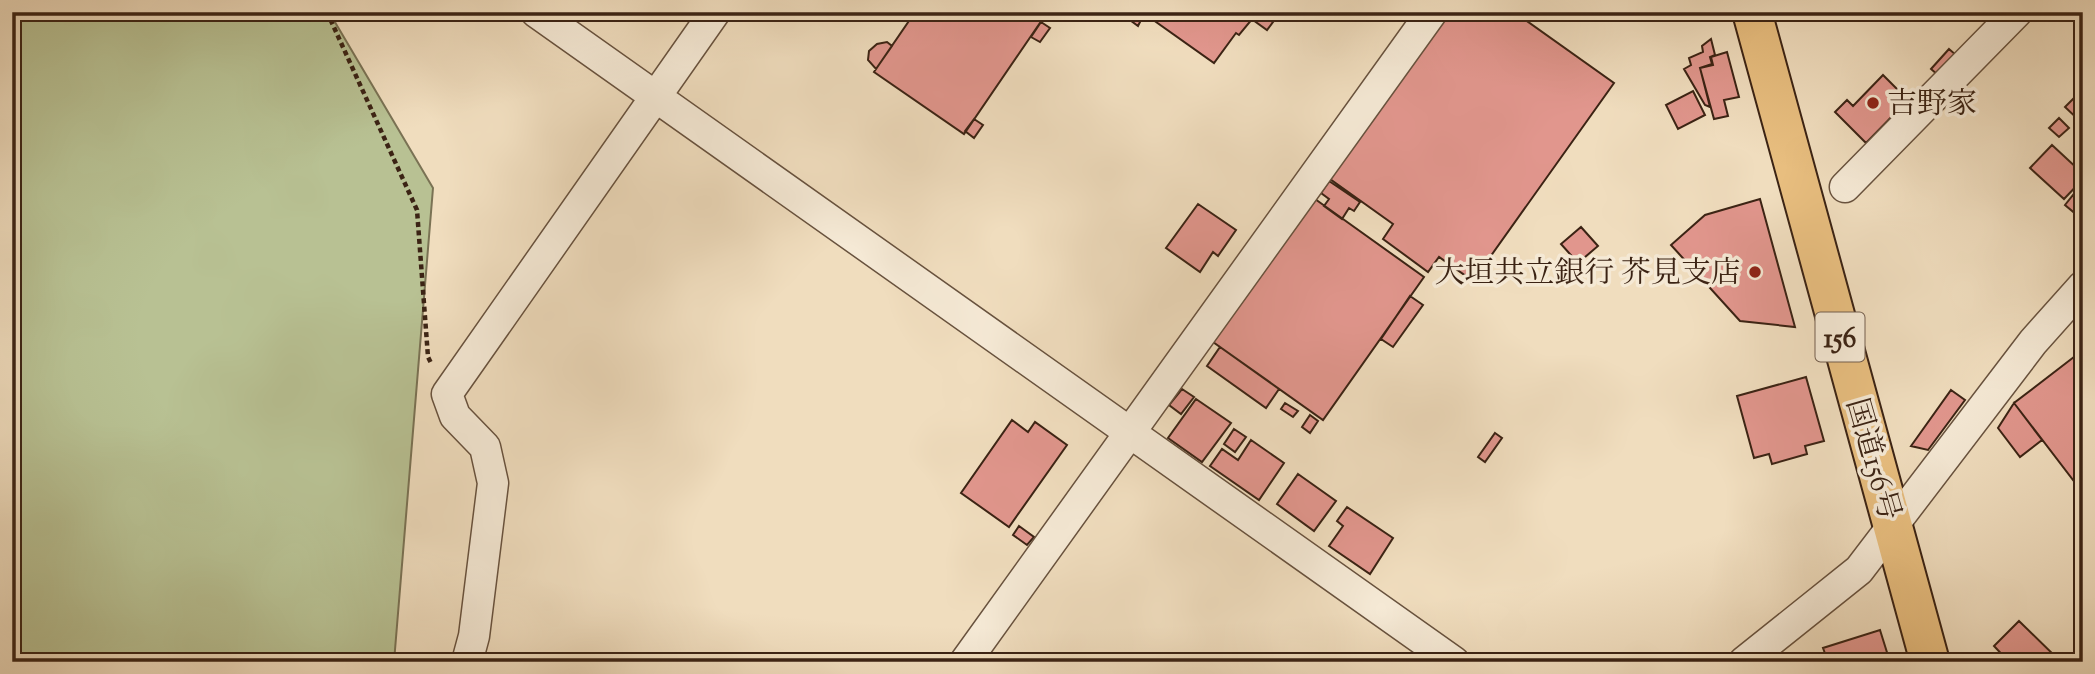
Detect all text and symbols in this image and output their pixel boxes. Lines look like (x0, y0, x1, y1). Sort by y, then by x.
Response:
place label: 吉野家 (1887, 84, 1977, 127)
marker: 吉野家 (1865, 95, 1881, 111)
place label: 大垣共立銀行 芥見支店 (1435, 253, 1741, 296)
marker: 大垣共立銀行 芥見支店 (1747, 264, 1763, 280)
road number: 156 (1815, 312, 1864, 362)
street label: 国道156号 (1834, 394, 1910, 526)

